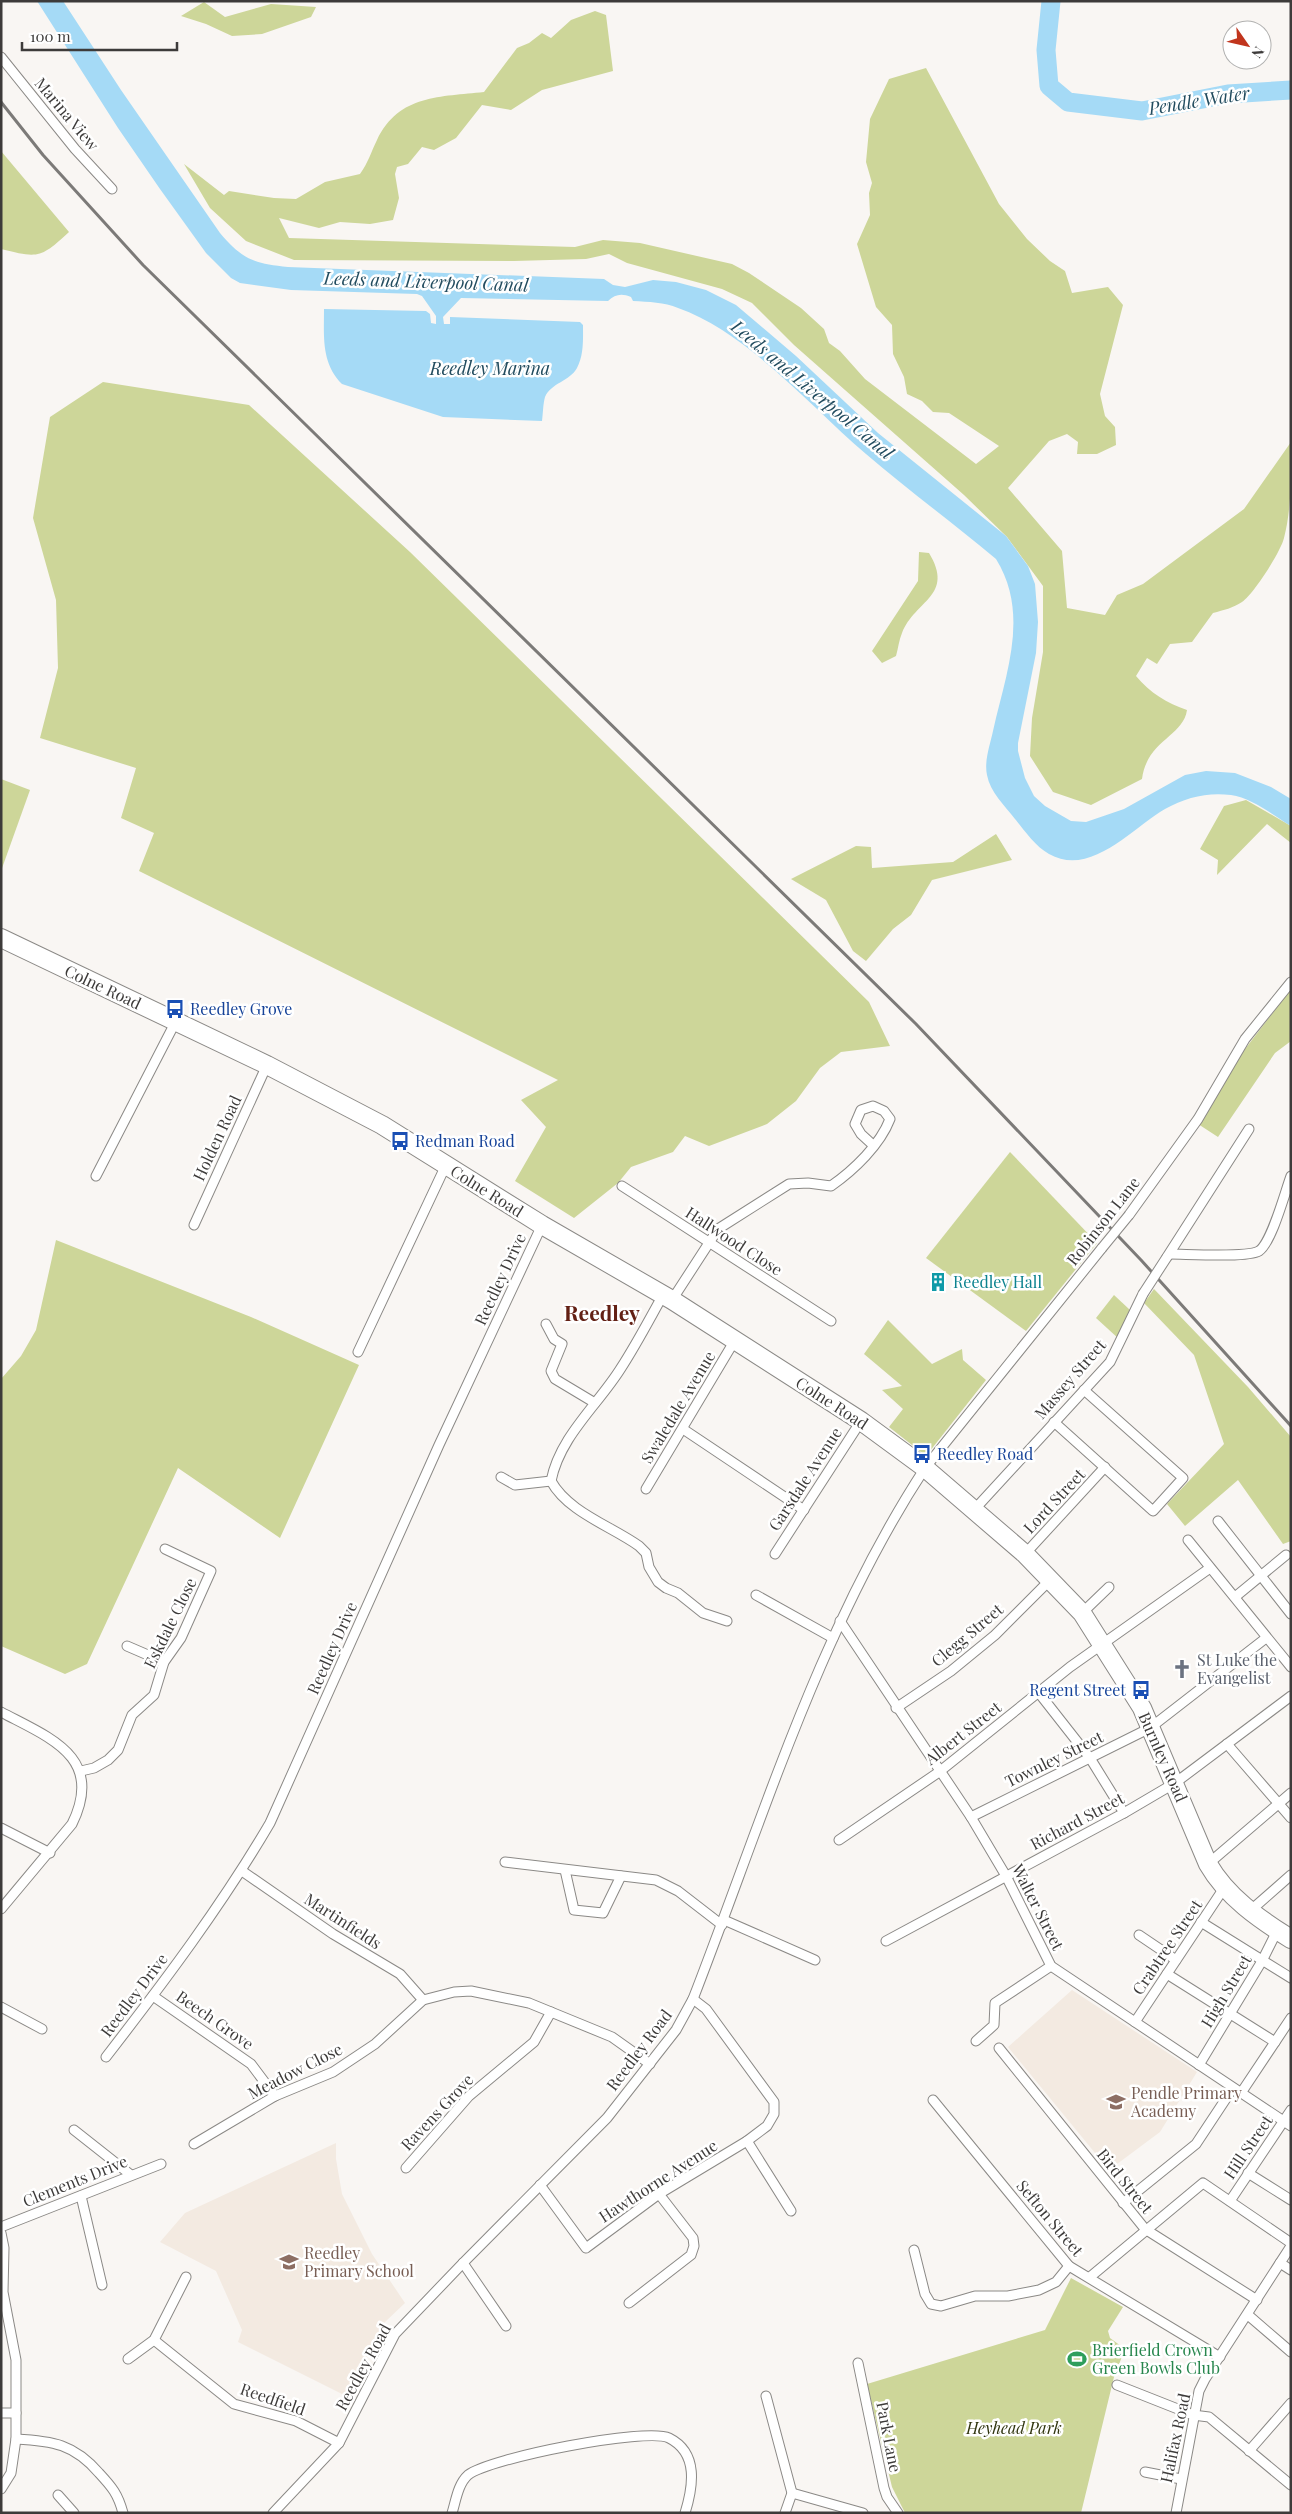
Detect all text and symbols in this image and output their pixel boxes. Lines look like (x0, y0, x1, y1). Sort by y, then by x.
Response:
scale bar (22, 20, 178, 52)
north arrow (1222, 20, 1272, 70)
text: 100 m (30, 26, 71, 46)
text: N (1247, 43, 1269, 62)
street label: Marina View (31, 73, 104, 155)
water label: Pendle Water (1146, 80, 1252, 120)
water label: Leeds and Liverpool Canal (322, 265, 530, 297)
water label: Leeds and Liverpool Canal (726, 314, 900, 465)
water label: Reedley Marina (429, 356, 550, 380)
street label: Colne Road (62, 960, 145, 1013)
bus stop icon: Reedley Grove (164, 998, 186, 1020)
place label: Reedley Grove (190, 998, 292, 1019)
street label: Holden Road (188, 1092, 246, 1184)
bus stop icon: Redman Road (389, 1130, 411, 1152)
place label: Redman Road (415, 1130, 515, 1151)
street label: Colne Road (447, 1160, 528, 1221)
street label: Robinson Lane (1061, 1172, 1144, 1269)
street label: Hallwood Close (682, 1201, 787, 1280)
street label: Reedley Drive (469, 1229, 530, 1328)
building icon: Reedley Hall (927, 1271, 949, 1293)
place label: Reedley Hall (953, 1271, 1042, 1292)
district label: Reedley (564, 1298, 640, 1326)
street label: Massey Street (1029, 1334, 1110, 1423)
street label: Swaledale Avenue (636, 1347, 719, 1467)
street label: Colne Road (792, 1371, 872, 1434)
street label: Garsdale Avenue (763, 1423, 846, 1535)
bus stop icon: Reedley Road (911, 1443, 933, 1465)
place label: Reedley Road (937, 1443, 1033, 1464)
street label: Lord Street (1018, 1464, 1089, 1538)
street label: Eskdale Close (139, 1574, 201, 1672)
street label: Reedley Drive (302, 1598, 361, 1697)
street label: Clegg Street (926, 1598, 1007, 1671)
place label: St Luke the Evangelist (1197, 1649, 1277, 1688)
church icon: St Luke the Evangelist (1171, 1658, 1193, 1680)
place label: Regent Street (1029, 1679, 1126, 1700)
bus stop icon: Regent Street (1130, 1679, 1152, 1701)
street label: Albert Street (919, 1696, 1005, 1770)
street label: Burnley Road (1134, 1709, 1193, 1805)
street label: Townley Street (1001, 1726, 1107, 1791)
street label: Richard Street (1026, 1787, 1128, 1854)
street label: Walter Street (1007, 1859, 1069, 1954)
street label: Martinfields (301, 1888, 386, 1953)
street label: Crabtree Street (1127, 1895, 1206, 1998)
street label: Reedley Drive (95, 1949, 172, 2041)
street label: High Street (1196, 1950, 1256, 2031)
street label: Beech Grove (172, 1985, 258, 2054)
street label: Reedley Road (601, 2005, 676, 2094)
street label: Meadow Close (244, 2038, 345, 2103)
street label: Ravens Grove (396, 2069, 477, 2154)
place label: Pendle Primary Academy (1130, 2082, 1242, 2121)
school or university icon: Pendle Primary Academy (1105, 2091, 1127, 2113)
street label: Hill Street (1218, 2110, 1277, 2183)
street label: Hawthorne Avenue (595, 2134, 721, 2227)
street label: Bird Street (1093, 2144, 1158, 2218)
street label: Clements Drive (19, 2150, 130, 2211)
street label: Sefton Street (1012, 2175, 1089, 2260)
place label: Reedley Primary School (304, 2242, 414, 2281)
school or university icon: Reedley Primary School (278, 2251, 300, 2273)
street label: Reedley Road (330, 2320, 395, 2414)
place label: Brierfield Crown Green Bowls Club (1092, 2339, 1220, 2378)
sports icon: Brierfield Crown Green Bowls Club (1066, 2348, 1088, 2370)
street label: Reedfield (238, 2378, 309, 2419)
street label: Halifax Road (1155, 2391, 1194, 2485)
street label: Park Lane (872, 2400, 907, 2474)
park label: Heyhead Park (965, 2417, 1062, 2438)

